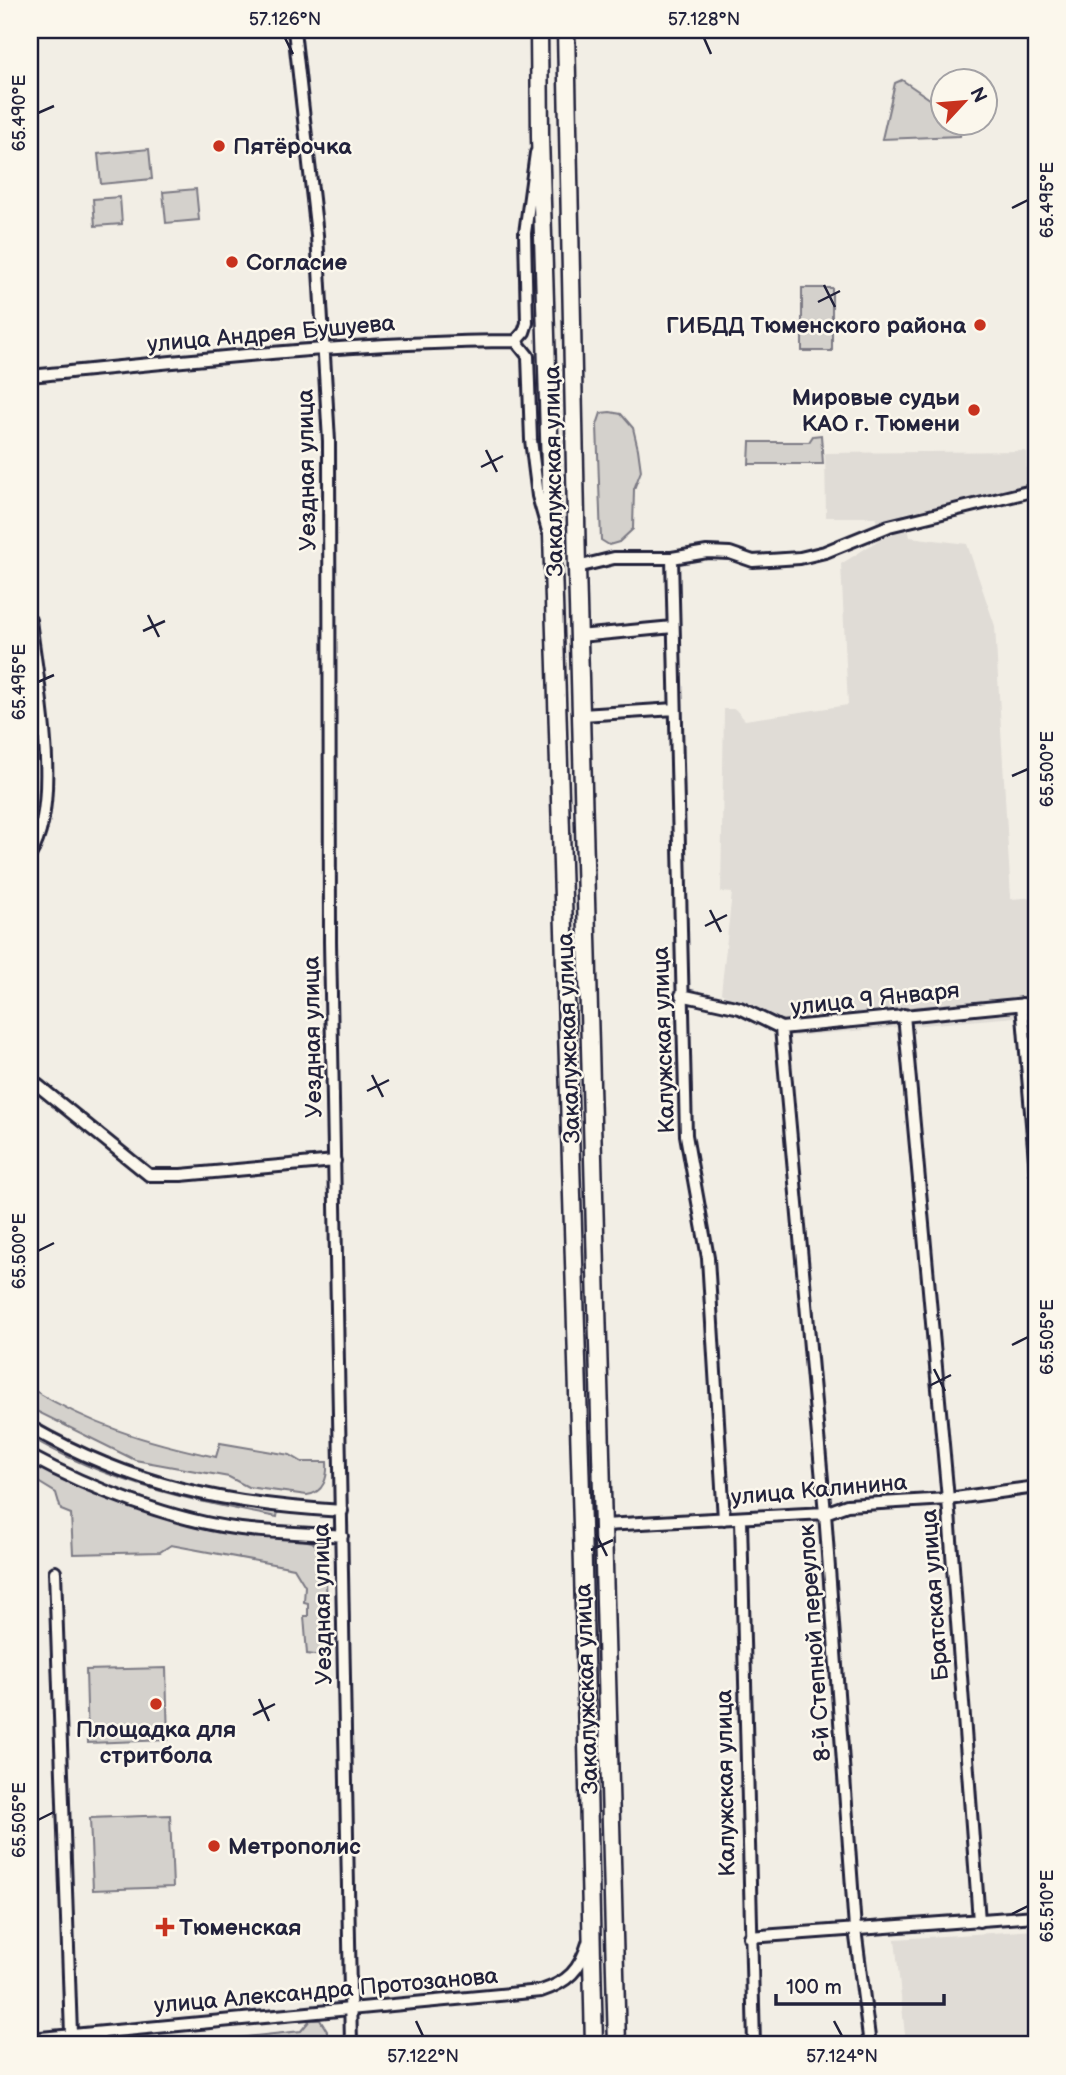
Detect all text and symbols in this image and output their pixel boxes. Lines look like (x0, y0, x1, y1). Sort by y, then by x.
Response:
text: 57.126°N (249, 9, 321, 30)
text: 57.128°N (668, 9, 740, 30)
north arrow (930, 66, 1000, 136)
text: 65.490°E (9, 74, 30, 151)
text: N (964, 84, 991, 107)
place label: Пятёрочка (233, 133, 352, 161)
marker: Пятёрочка (211, 138, 227, 154)
text: 65.495°E (1037, 162, 1058, 238)
place label: Согласие (246, 249, 347, 277)
marker: Согласие (224, 254, 240, 270)
street label: улица Андрея Бушуева (146, 309, 397, 359)
place label: ГИБДД Тюменского района (666, 312, 967, 340)
marker: ГИБДД Тюменского района (972, 317, 988, 333)
street label: Закалужская улица (538, 365, 570, 577)
place label: Мировые судьи КАО г. Тюмени (792, 384, 960, 438)
street label: Уездная улица (292, 388, 322, 551)
marker: Мировые судьи КАО г. Тюмени (966, 402, 982, 418)
text: 65.495°E (9, 644, 30, 720)
text: 65.500°E (1037, 731, 1058, 807)
street label: Закалужская улица (551, 932, 587, 1144)
street label: Калужская улица (647, 946, 681, 1134)
street label: Уездная улица (298, 955, 328, 1118)
street label: улица 9 Января (789, 976, 961, 1022)
text: 65.500°E (9, 1213, 30, 1289)
text: 65.505°E (1037, 1299, 1058, 1375)
street label: улица Калинина (730, 1468, 909, 1512)
street label: Братская улица (915, 1508, 955, 1682)
street label: Уездная улица (308, 1522, 338, 1685)
street label: 8-й Степной переулок (793, 1523, 837, 1763)
street label: Закалужская улица (569, 1583, 605, 1795)
street label: Калужская улица (710, 1689, 742, 1877)
marker: Площадка для стритбола (148, 1696, 164, 1712)
place label: Площадка для стритбола (76, 1716, 236, 1770)
text: 65.505°E (9, 1782, 30, 1858)
place label: Метрополис (228, 1833, 361, 1861)
marker: Метрополис (206, 1838, 222, 1854)
text: 65.510°E (1037, 1869, 1058, 1942)
place label: Тюменская (179, 1914, 301, 1942)
marker: Тюменская (157, 1919, 173, 1935)
street label: улица Александра Протозанова (153, 1962, 500, 2020)
scale bar (776, 1963, 944, 2007)
text: 100 m (786, 1975, 842, 2000)
text: 57.122°N (387, 2046, 459, 2067)
text: 57.124°N (806, 2046, 878, 2067)

